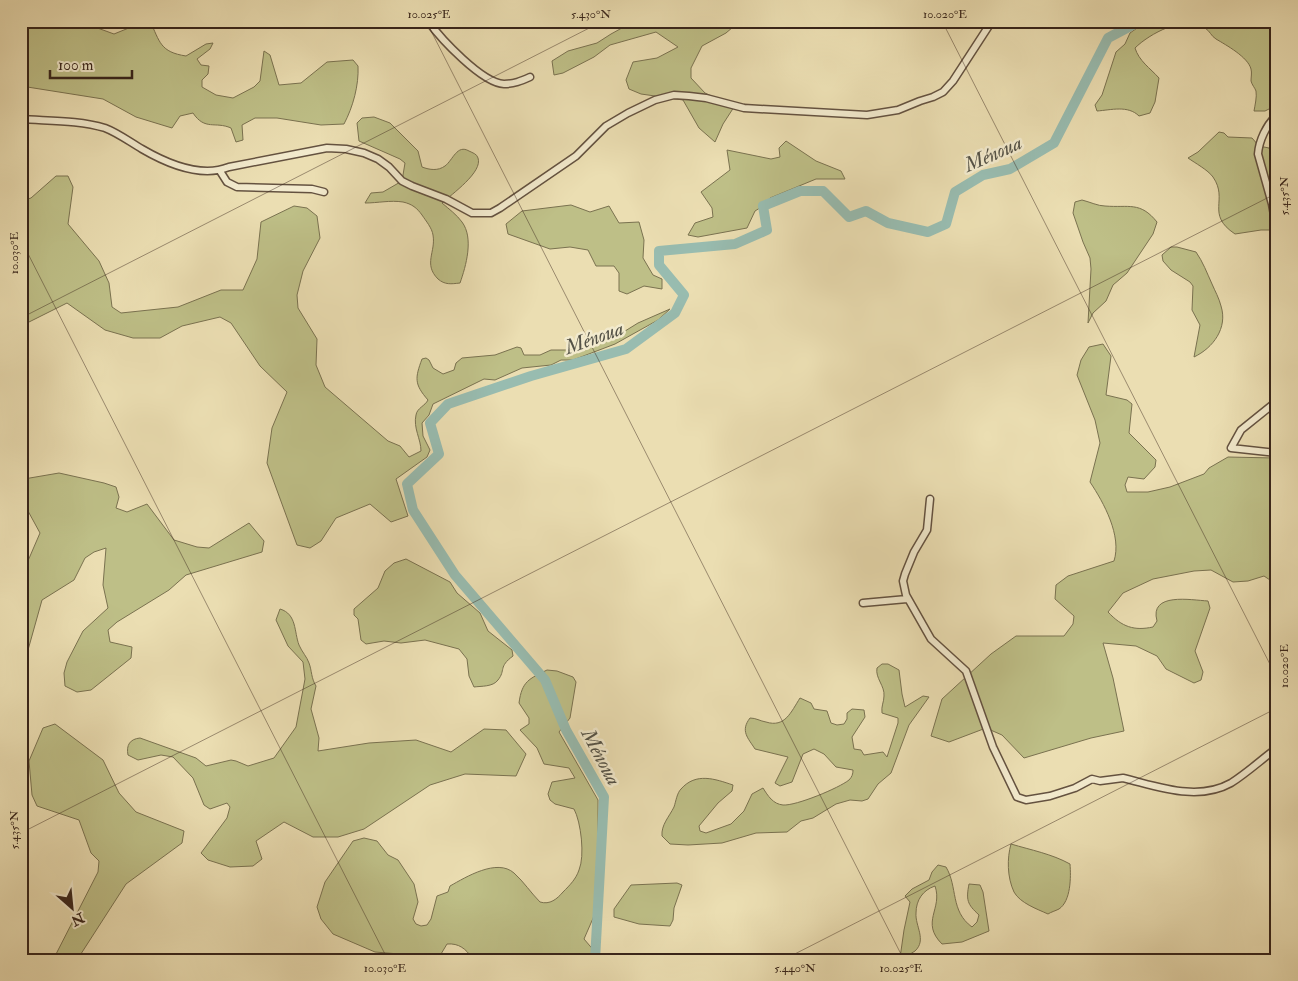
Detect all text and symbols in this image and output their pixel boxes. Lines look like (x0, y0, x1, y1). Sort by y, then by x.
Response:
text: 10.025°E (407, 7, 451, 22)
text: 5.430°N (571, 7, 611, 22)
text: 10.020°E (923, 7, 967, 22)
scale bar (50, 48, 132, 80)
text: 100 m (58, 56, 94, 75)
water label: Ménoua (959, 130, 1026, 178)
text: 5.435°N (1277, 176, 1292, 215)
text: 10.030°E (7, 231, 22, 274)
water label: Ménoua (560, 316, 627, 361)
text: 10.020°E (1277, 644, 1292, 688)
water label: Ménoua (575, 723, 626, 790)
text: 5.435°N (7, 810, 22, 849)
north arrow (48, 884, 98, 934)
text: N (68, 908, 88, 930)
text: 10.030°E (364, 961, 407, 976)
text: 5.440°N (774, 961, 816, 976)
text: 10.025°E (879, 961, 923, 976)

